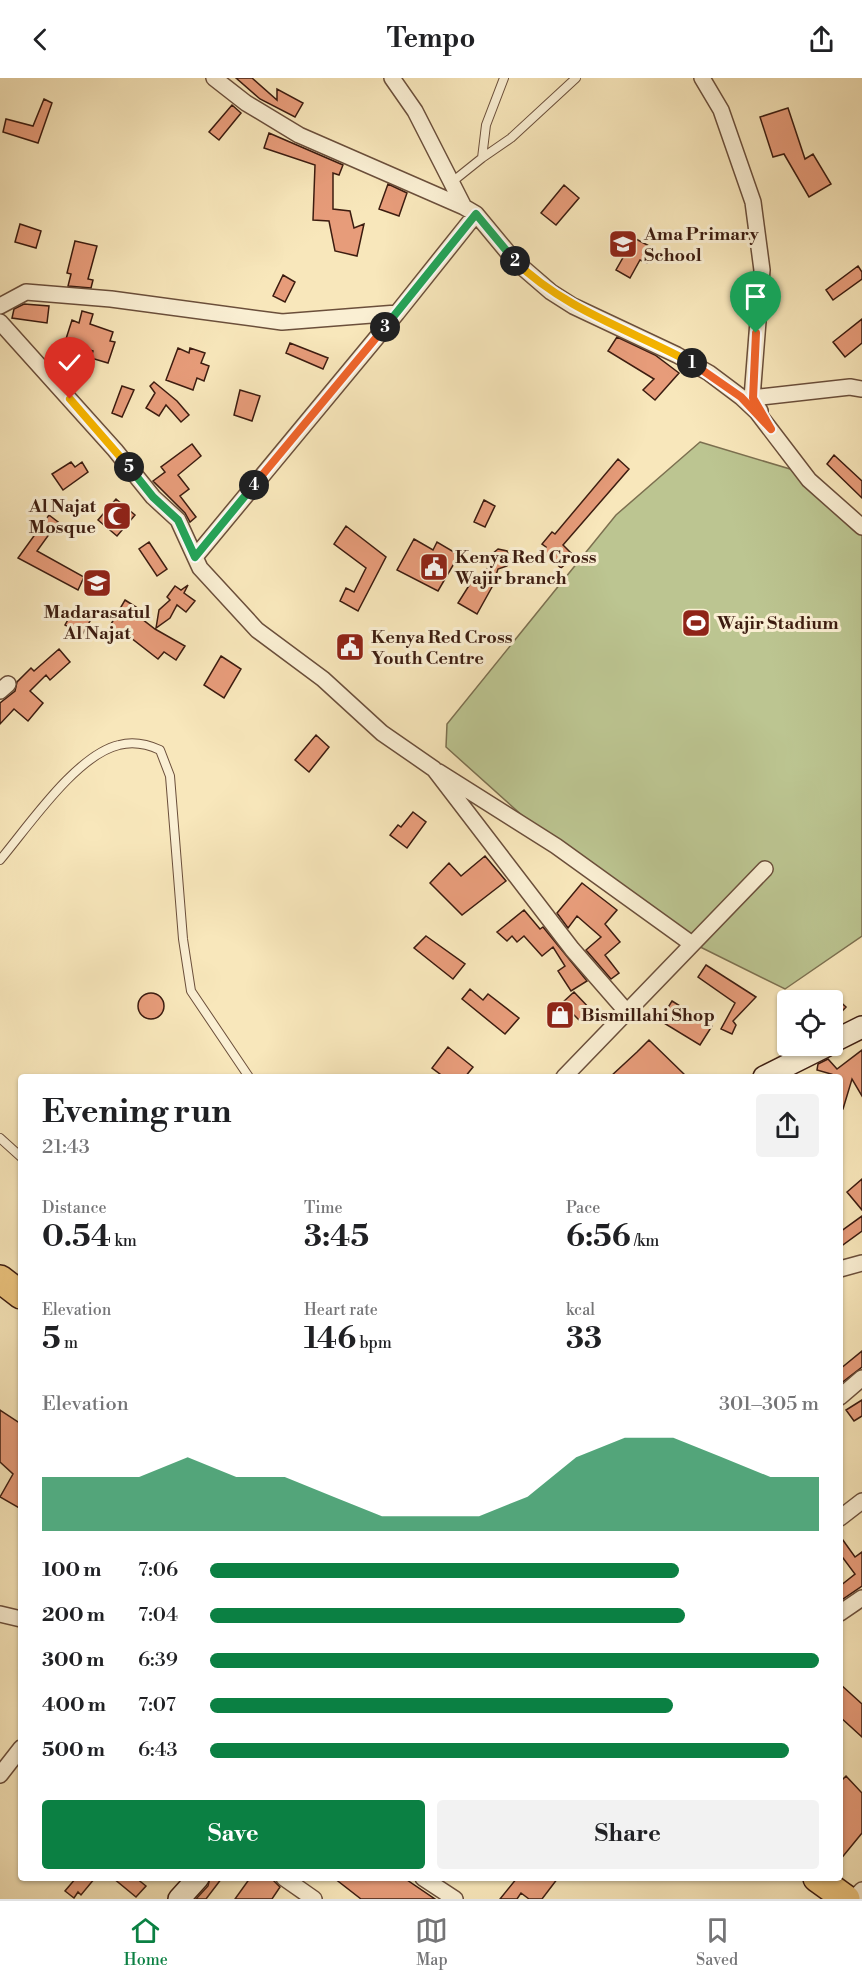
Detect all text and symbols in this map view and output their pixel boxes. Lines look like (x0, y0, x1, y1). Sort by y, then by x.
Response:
text: Tempo (387, 22, 475, 56)
icon: back (24, 23, 57, 56)
icon: share (805, 23, 838, 56)
place label: Ama Primary School (643, 223, 760, 267)
school or university icon: Ama Primary School (607, 228, 639, 260)
pin: 2 (500, 246, 530, 276)
text: 2 (510, 251, 520, 271)
pin (730, 271, 781, 333)
icon: arrive (739, 280, 772, 313)
pin: 3 (370, 312, 400, 342)
text: 3 (380, 317, 390, 337)
pin (44, 337, 95, 399)
icon: check (53, 346, 86, 379)
pin: 1 (677, 348, 707, 378)
text: 1 (688, 353, 696, 373)
pin: 5 (114, 452, 144, 482)
text: 5 (124, 457, 134, 477)
pin: 4 (239, 470, 269, 500)
text: 4 (249, 475, 259, 495)
place label: Al Najat Mosque (28, 495, 97, 539)
mosque icon: Al Najat Mosque (101, 500, 133, 532)
place label: Kenya Red Cross Wajir branch (454, 546, 597, 590)
public building icon: Kenya Red Cross Wajir branch (418, 551, 450, 583)
school or university icon: Madarasatul Al Najat (81, 567, 113, 599)
place label: Madarasatul Al Najat (43, 601, 151, 645)
sports icon: Wajir Stadium (680, 607, 712, 639)
place label: Wajir Stadium (716, 612, 839, 635)
place label: Kenya Red Cross Youth Centre (371, 626, 513, 670)
public building icon: Kenya Red Cross Youth Centre (334, 631, 366, 663)
map controls (777, 990, 843, 1056)
button: locate (777, 990, 843, 1056)
shop icon: Bismillahi Shop (544, 999, 576, 1031)
place label: Bismillahi Shop (581, 1004, 715, 1027)
text: Evening run (42, 1092, 231, 1133)
button: share (756, 1094, 819, 1157)
text: 21:43 (42, 1135, 90, 1160)
text: Distance (42, 1198, 107, 1218)
text: Time (304, 1198, 343, 1218)
text: Pace (566, 1198, 600, 1218)
text: 0.54 (42, 1218, 111, 1256)
text: 3:45 (304, 1218, 369, 1256)
text: 6:56 (566, 1218, 631, 1256)
text: km (111, 1231, 137, 1251)
text: /km (631, 1231, 659, 1251)
text: Elevation (42, 1300, 111, 1320)
text: Heart rate (304, 1300, 378, 1320)
text: kcal (566, 1300, 595, 1320)
text: 5 (42, 1320, 61, 1358)
text: 146 (304, 1320, 356, 1358)
text: 33 (566, 1320, 602, 1358)
text: m (61, 1333, 78, 1353)
text: bpm (356, 1333, 392, 1353)
text: Elevation (42, 1392, 129, 1417)
text: 301–305 m (719, 1392, 819, 1417)
text: 100 m (42, 1558, 101, 1583)
text: 7:06 (138, 1558, 178, 1583)
text: 200 m (42, 1603, 105, 1628)
text: 7:04 (138, 1603, 178, 1628)
text: 300 m (42, 1648, 105, 1673)
text: 6:39 (138, 1648, 178, 1673)
text: 400 m (42, 1693, 106, 1718)
text: 7:07 (138, 1693, 176, 1718)
text: 500 m (42, 1738, 105, 1763)
text: 6:43 (138, 1738, 178, 1763)
button: Save (42, 1800, 425, 1869)
button: Share (437, 1800, 819, 1869)
tab: Home (124, 1914, 168, 1970)
tab: Map (415, 1914, 448, 1970)
tab: Saved (696, 1914, 738, 1970)

